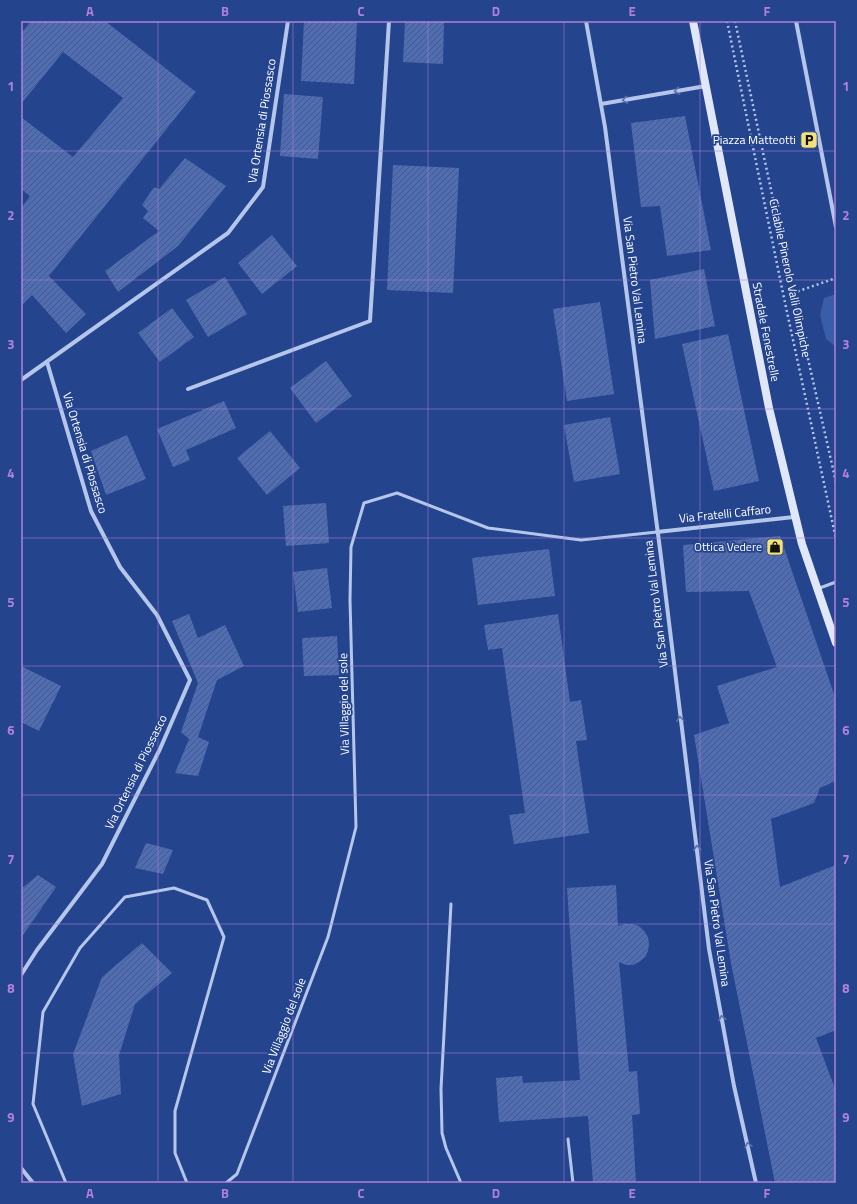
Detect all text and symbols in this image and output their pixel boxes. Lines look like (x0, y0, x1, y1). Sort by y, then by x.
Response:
text: A (86, 1, 94, 21)
text: B (221, 1, 229, 21)
text: C (357, 1, 365, 21)
text: D (492, 1, 500, 21)
text: E (628, 1, 636, 21)
text: F (764, 1, 771, 21)
street label: Via Ortensia di Piossasco (242, 57, 281, 185)
text: 1 (7, 76, 15, 96)
text: 1 (842, 76, 850, 96)
one-way arrow (674, 87, 680, 95)
one-way arrow (622, 95, 628, 104)
place label: Piazza Matteotti (713, 130, 796, 149)
parking icon: Piazza Matteotti (799, 130, 819, 150)
street label: Ciclabile Pinerolo Valli Olimpiche (764, 197, 817, 359)
text: 2 (7, 205, 15, 225)
text: 2 (842, 205, 850, 225)
street label: Via San Pietro Val Lemina (618, 215, 653, 345)
street label: Stradale Fenestrelle (748, 281, 785, 383)
text: 3 (7, 334, 15, 354)
text: 3 (842, 334, 850, 354)
street label: Via Ortensia di Piossasco (58, 390, 113, 516)
text: 4 (7, 463, 15, 483)
text: 4 (842, 463, 850, 483)
street label: Via Fratelli Caffaro (678, 499, 772, 528)
place label: Ottica Vedere (694, 537, 762, 556)
shop icon: Ottica Vedere (765, 537, 785, 557)
street label: Via San Pietro Val Lemina (638, 539, 673, 669)
text: 5 (7, 592, 15, 612)
text: 5 (842, 592, 850, 612)
street label: Via Villaggio del sole (333, 653, 354, 755)
street label: Via Ortensia di Piossasco (99, 711, 172, 833)
one-way arrow (676, 715, 685, 722)
text: 6 (7, 720, 15, 740)
text: 6 (842, 720, 850, 740)
one-way arrow (692, 844, 701, 851)
text: 7 (7, 849, 15, 869)
text: 7 (842, 849, 850, 869)
street label: Via San Pietro Val Lemina (699, 858, 736, 988)
street label: Via Villaggio del sole (256, 975, 311, 1077)
text: 8 (7, 978, 15, 998)
text: 8 (842, 978, 850, 998)
one-way arrow (718, 1014, 727, 1021)
text: 9 (7, 1107, 15, 1127)
text: 9 (842, 1107, 850, 1127)
one-way arrow (744, 1142, 752, 1148)
text: A (86, 1183, 94, 1203)
text: B (221, 1183, 229, 1203)
text: C (357, 1183, 365, 1203)
text: D (492, 1183, 500, 1203)
text: E (628, 1183, 636, 1203)
text: F (764, 1183, 771, 1203)

